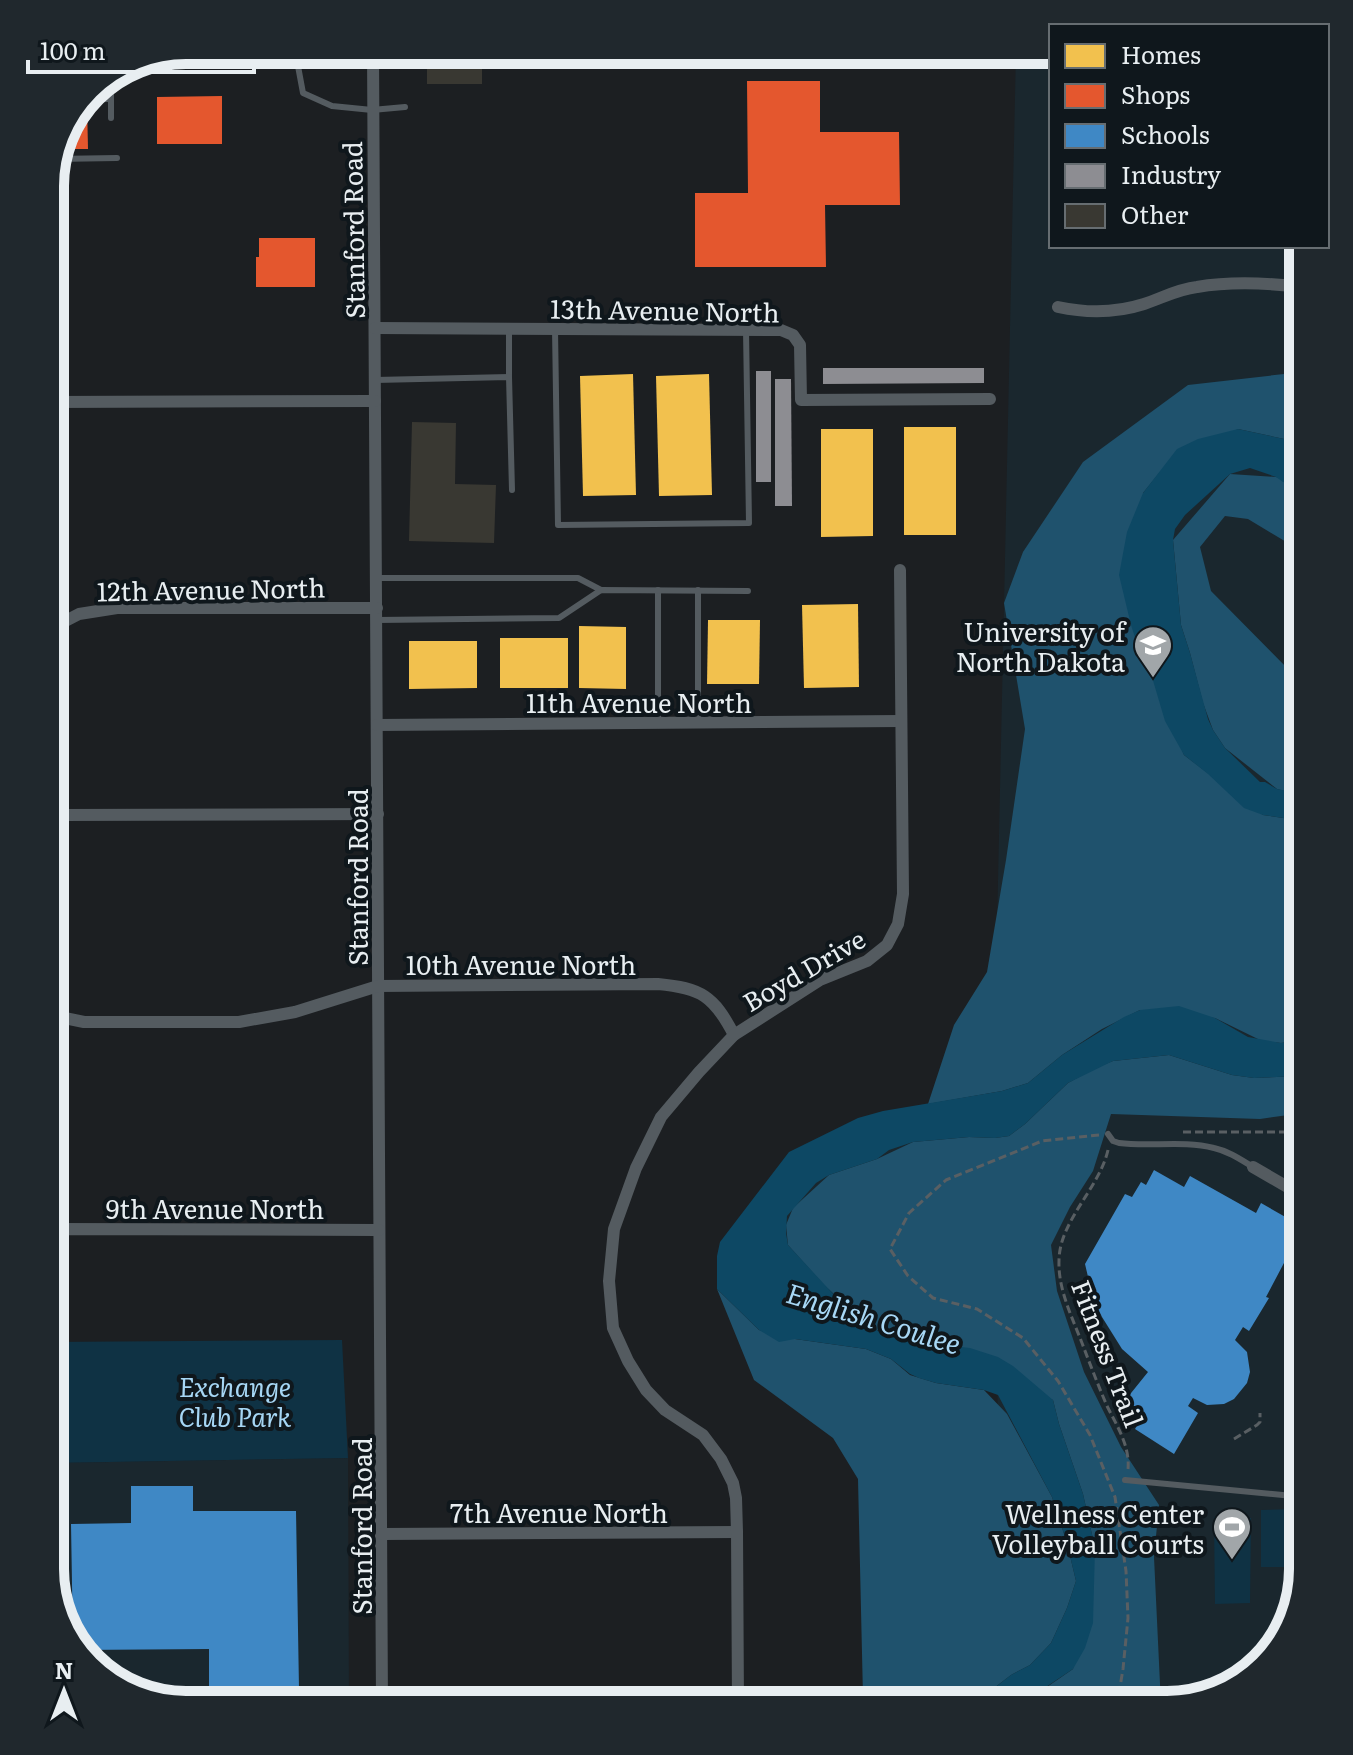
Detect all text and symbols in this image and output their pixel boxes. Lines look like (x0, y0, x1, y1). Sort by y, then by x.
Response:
scale bar (28, 24, 254, 74)
legend (1049, 24, 1329, 248)
text: 100 m (40, 32, 106, 67)
text: Homes (1121, 36, 1201, 71)
text: Shops (1121, 76, 1190, 111)
text: Schools (1121, 116, 1210, 151)
street label: Stanford Road (331, 141, 373, 319)
text: Industry (1121, 156, 1221, 191)
text: Other (1121, 196, 1189, 231)
street label: 13th Avenue North (550, 288, 780, 330)
street label: 12th Avenue North (96, 567, 326, 609)
place label: University of North Dakota (956, 611, 1127, 680)
school or university icon: University of North Dakota (1132, 624, 1174, 679)
street label: 11th Avenue North (526, 682, 752, 721)
street label: Stanford Road (337, 788, 376, 966)
street label: Boyd Drive (734, 918, 872, 1020)
street label: 10th Avenue North (406, 944, 636, 983)
street label: 9th Avenue North (106, 1188, 324, 1227)
water label: English Coulee (782, 1271, 966, 1363)
street label: Fitness Trail (1063, 1274, 1155, 1433)
park label: Exchange Club Park (179, 1366, 292, 1435)
street label: Stanford Road (341, 1437, 380, 1615)
street label: 7th Avenue North (450, 1492, 668, 1531)
place label: Wellness Center Volleyball Courts (992, 1493, 1205, 1562)
sports icon: Wellness Center Volleyball Courts (1211, 1506, 1253, 1561)
north arrow (24, 1651, 104, 1731)
text: N (55, 1653, 73, 1686)

